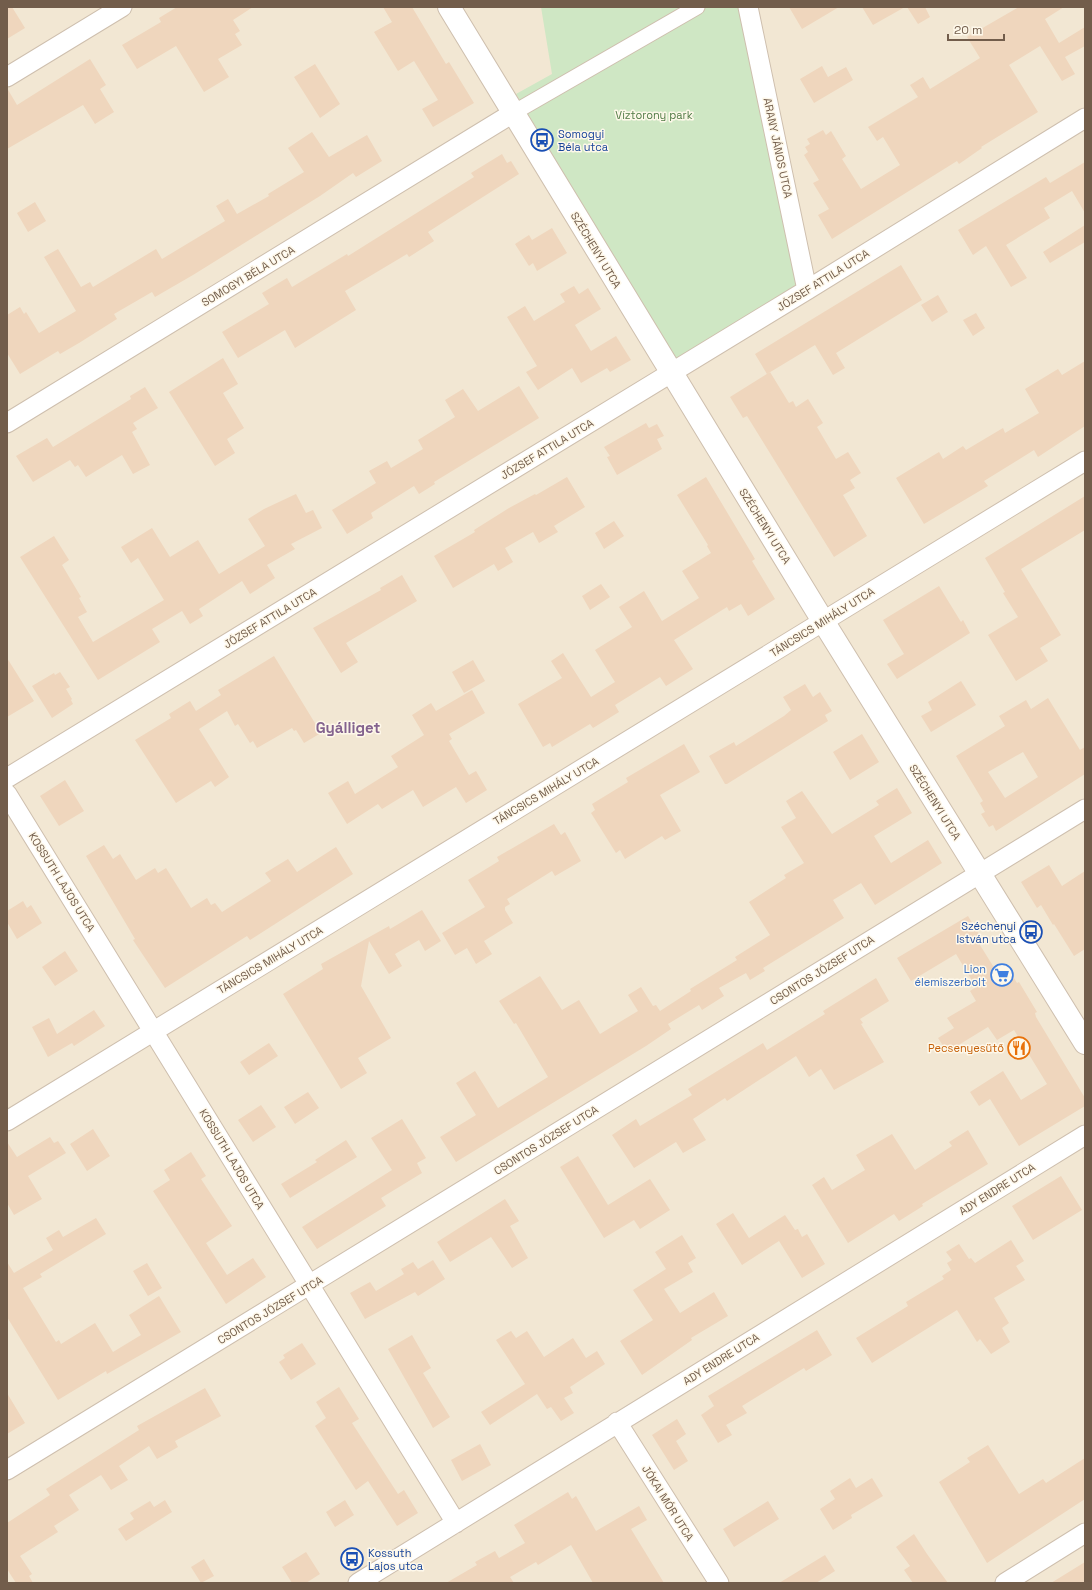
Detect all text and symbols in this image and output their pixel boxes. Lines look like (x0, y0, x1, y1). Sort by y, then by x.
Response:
scale bar (948, 16, 1004, 42)
text: 20 m (954, 22, 982, 38)
street label: ARANY JÁNOS UTCA (761, 97, 795, 200)
park label: Víztorony park (615, 108, 693, 122)
bus stop icon: Somogyi Béla utca (529, 127, 555, 153)
place label: Somogyi Béla utca (558, 127, 609, 154)
street label: SZÉCHENYI UTCA (568, 209, 624, 291)
street label: SOMOGYI BÉLA UTCA (199, 243, 297, 309)
street label: JÓZSEF ATTILA UTCA (774, 245, 872, 314)
street label: JÓZSEF ATTILA UTCA (497, 415, 596, 482)
street label: SZÉCHENYI UTCA (736, 486, 794, 566)
street label: JÓZSEF ATTILA UTCA (220, 584, 319, 651)
street label: TÁNCSICS MIHÁLY UTCA (767, 584, 877, 660)
district label: Gyálliget (316, 718, 380, 737)
street label: TÁNCSICS MIHÁLY UTCA (491, 754, 601, 828)
street label: SZÉCHENYI UTCA (906, 762, 964, 842)
street label: KOSSUTH LAJOS UTCA (26, 830, 98, 934)
place label: Széchenyi István utca (956, 919, 1017, 946)
bus stop icon: Széchenyi István utca (1018, 919, 1044, 945)
street label: TÁNCSICS MIHÁLY UTCA (215, 923, 325, 997)
street label: CSONTOS JÓZSEF UTCA (767, 931, 877, 1008)
place label: Lion élemiszerbolt (915, 962, 986, 989)
supermarket icon: Lion élemiszerbolt (989, 962, 1015, 988)
restaurant icon: Pecsenyesütő (1006, 1035, 1032, 1061)
place label: Pecsenyesütő (928, 1041, 1004, 1055)
street label: CSONTOS JÓZSEF UTCA (491, 1101, 601, 1178)
street label: KOSSUTH LAJOS UTCA (196, 1106, 268, 1212)
street label: ADY ENDRE UTCA (956, 1160, 1038, 1218)
street label: CSONTOS JÓZSEF UTCA (214, 1272, 325, 1347)
street label: ADY ENDRE UTCA (680, 1330, 762, 1388)
street label: JÓKAI MÓR UTCA (639, 1462, 698, 1544)
bus stop icon: Kossuth Lajos utca (339, 1546, 365, 1572)
place label: Kossuth Lajos utca (368, 1546, 424, 1573)

